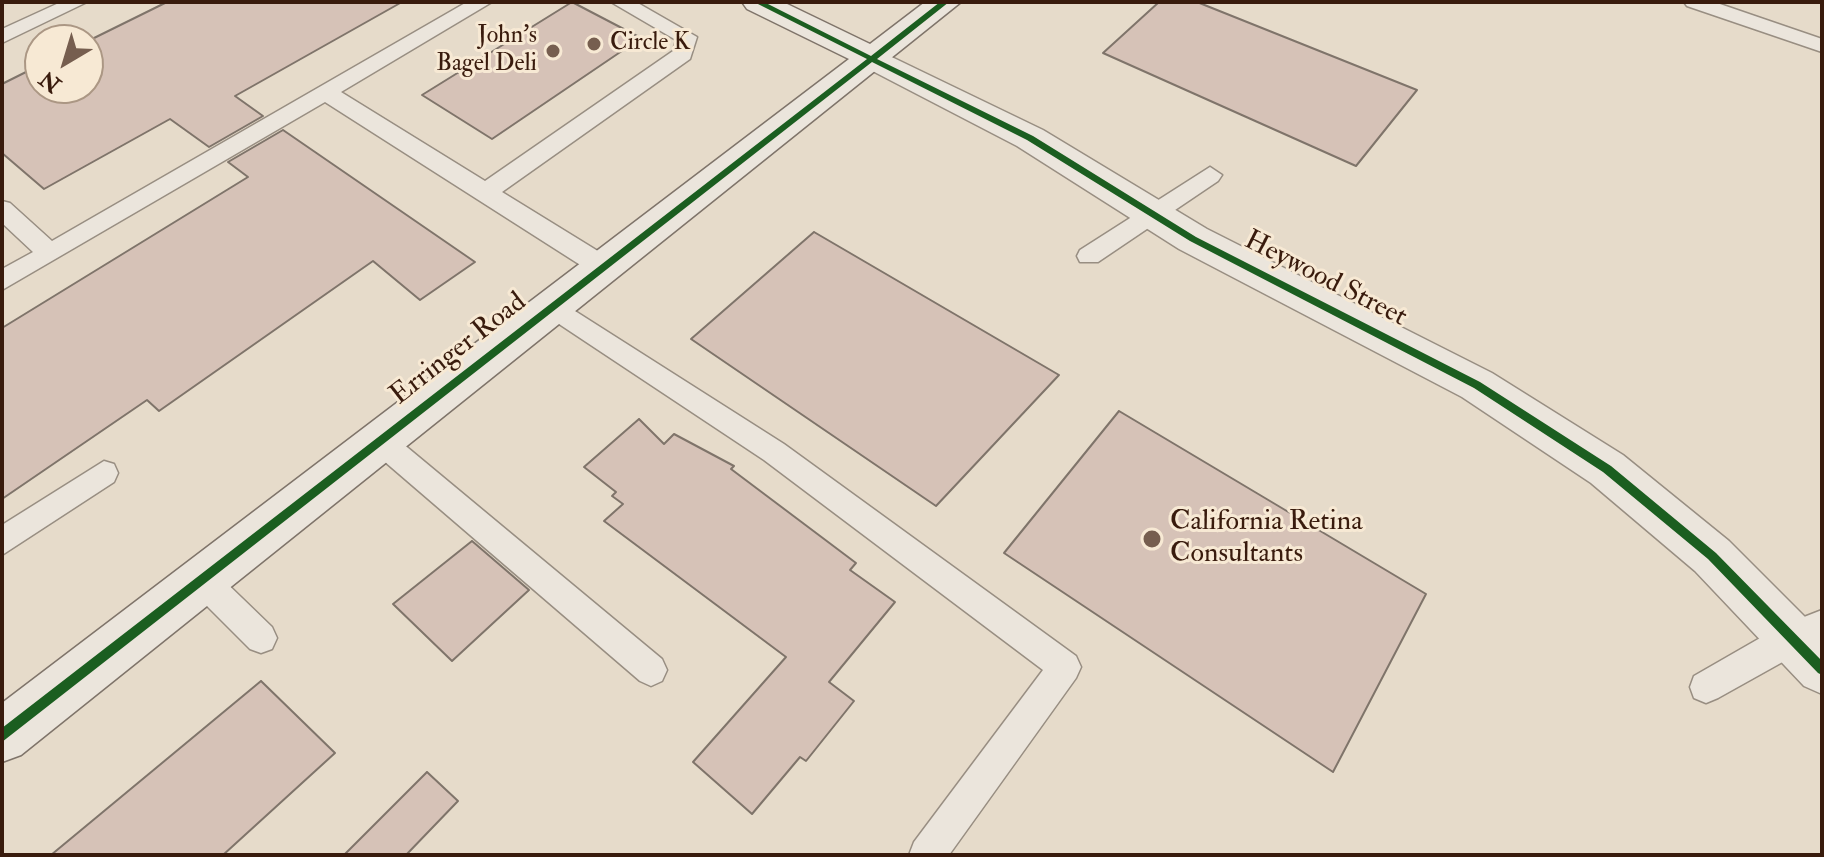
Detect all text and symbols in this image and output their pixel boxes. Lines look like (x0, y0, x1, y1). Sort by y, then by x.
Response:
place label: John's Bagel Deli (436, 23, 537, 79)
north arrow (24, 24, 104, 104)
place label: Circle K (610, 30, 690, 58)
marker: Circle K (585, 35, 603, 53)
marker: John's Bagel Deli (544, 42, 562, 60)
text: N (34, 64, 67, 98)
street label: Heywood Street (1238, 225, 1412, 335)
street label: Erringer Road (384, 287, 534, 413)
place label: California Retina Consultants (1170, 506, 1363, 572)
marker: California Retina Consultants (1141, 528, 1163, 550)

